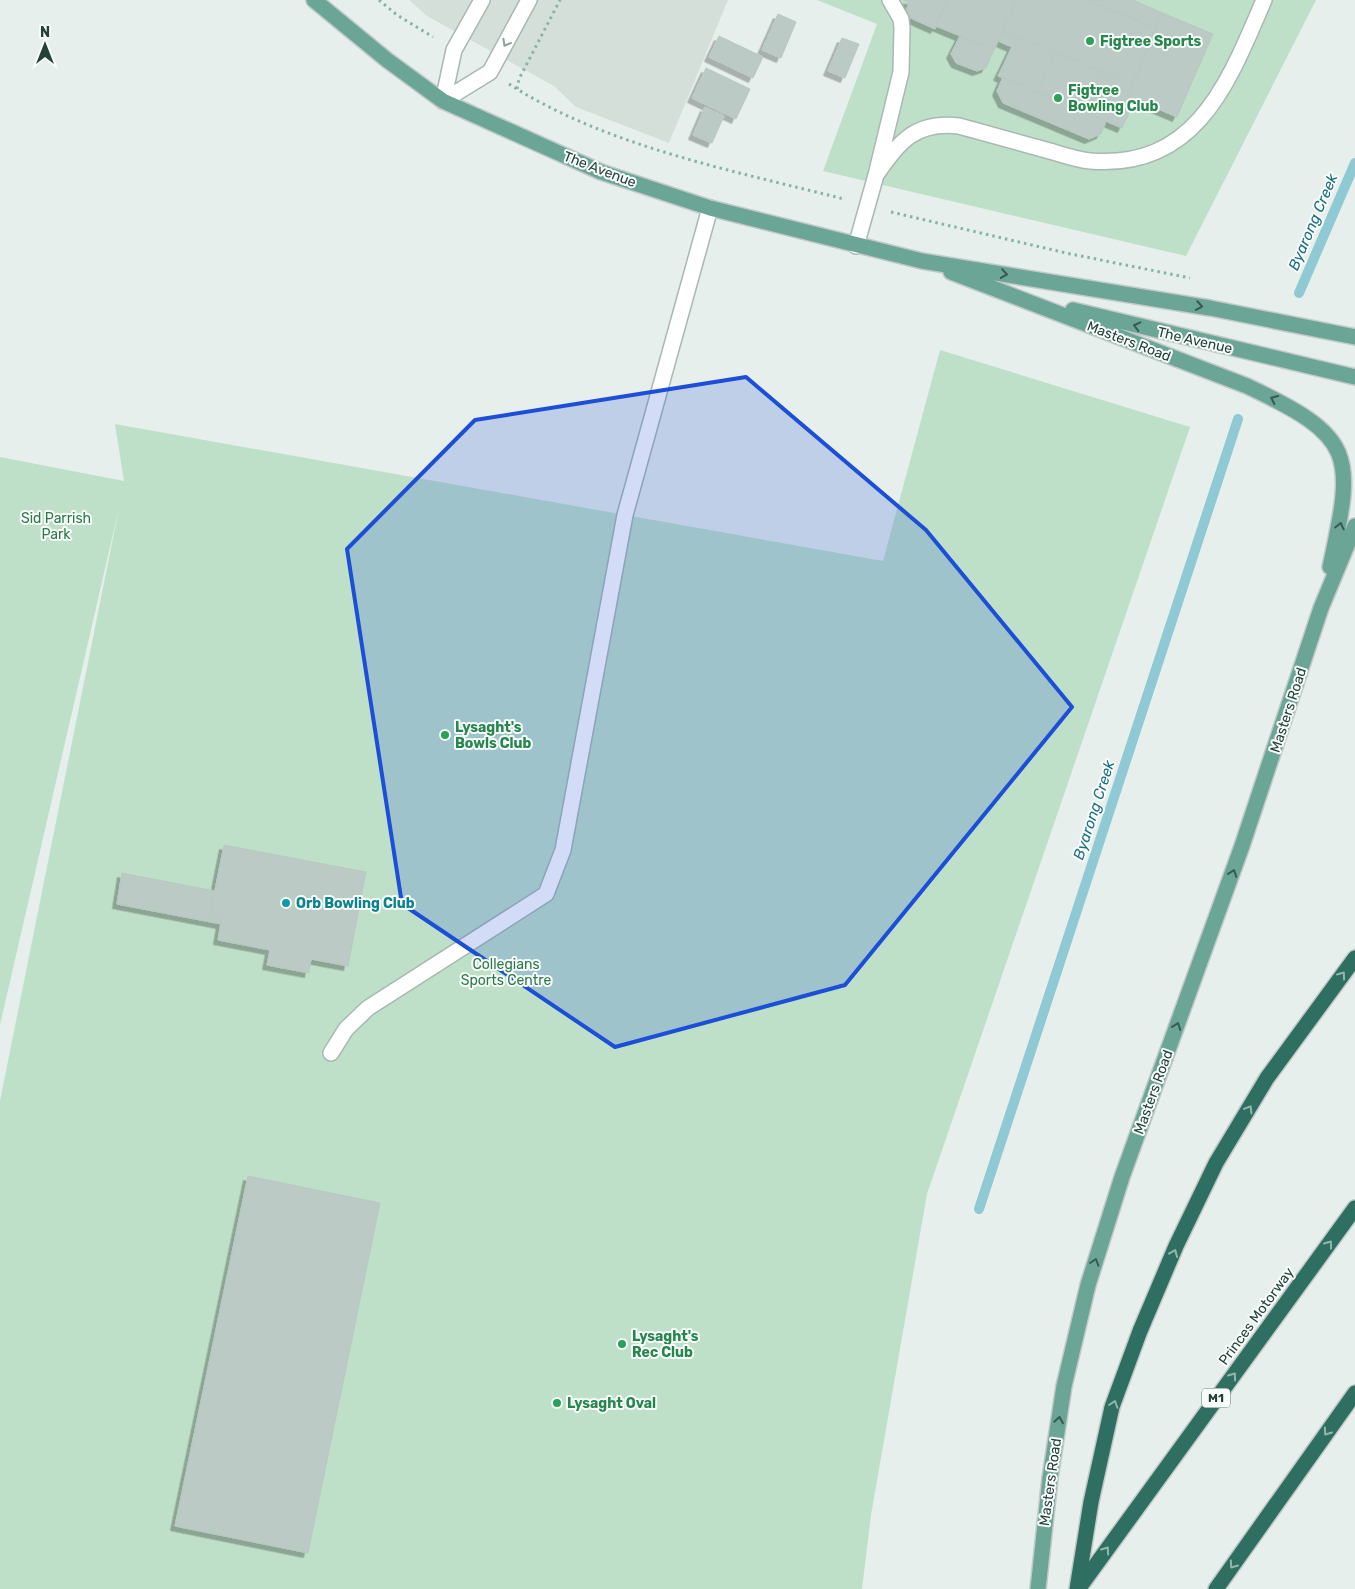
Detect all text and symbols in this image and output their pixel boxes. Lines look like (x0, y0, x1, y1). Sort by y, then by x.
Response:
north arrow (20, 20, 70, 70)
text: N (40, 24, 50, 41)
place label: Figtree Sports (1100, 33, 1202, 50)
marker: Figtree Sports (1084, 35, 1096, 47)
one-way arrow (502, 37, 512, 46)
place label: Figtree Bowling Club (1068, 82, 1159, 115)
marker: Figtree Bowling Club (1052, 92, 1064, 104)
street label: The Avenue (561, 148, 639, 191)
water label: Byarong Creek (1285, 171, 1342, 273)
one-way arrow (1000, 269, 1009, 279)
one-way arrow (1195, 301, 1204, 311)
street label: Masters Road (1085, 318, 1173, 365)
one-way arrow (1133, 321, 1142, 332)
street label: The Avenue (1156, 324, 1234, 357)
one-way arrow (1270, 394, 1279, 405)
park label: Sid Parrish Park (21, 510, 91, 543)
one-way arrow (1334, 522, 1345, 531)
street label: Masters Road (1267, 666, 1310, 755)
place label: Lysaght's Bowls Club (455, 719, 531, 752)
marker: Lysaght's Bowls Club (439, 729, 451, 741)
water label: Byarong Creek (1069, 758, 1119, 862)
one-way arrow (1227, 869, 1237, 878)
place label: Orb Bowling Club (296, 895, 415, 912)
marker: Orb Bowling Club (280, 897, 292, 909)
park label: Collegians Sports Centre (461, 956, 551, 989)
one-way arrow (1336, 972, 1345, 981)
one-way arrow (1171, 1022, 1181, 1031)
street label: Masters Road (1130, 1048, 1177, 1137)
one-way arrow (1242, 1105, 1252, 1114)
one-way arrow (1323, 1241, 1331, 1250)
one-way arrow (1168, 1249, 1178, 1257)
one-way arrow (1090, 1258, 1100, 1267)
street label: Princes Motorway (1215, 1264, 1298, 1368)
place label: Lysaght's Rec Club (632, 1328, 699, 1361)
marker: Lysaght's Rec Club (616, 1338, 628, 1350)
one-way arrow (1227, 1372, 1236, 1382)
road number: M1 (1202, 1389, 1230, 1408)
place label: Lysaght Oval (567, 1395, 656, 1412)
marker: Lysaght Oval (551, 1397, 563, 1409)
one-way arrow (1108, 1400, 1118, 1408)
one-way arrow (1053, 1416, 1063, 1425)
one-way arrow (1324, 1427, 1333, 1436)
street label: Masters Road (1036, 1437, 1065, 1527)
one-way arrow (1101, 1547, 1109, 1556)
one-way arrow (1230, 1559, 1239, 1569)

